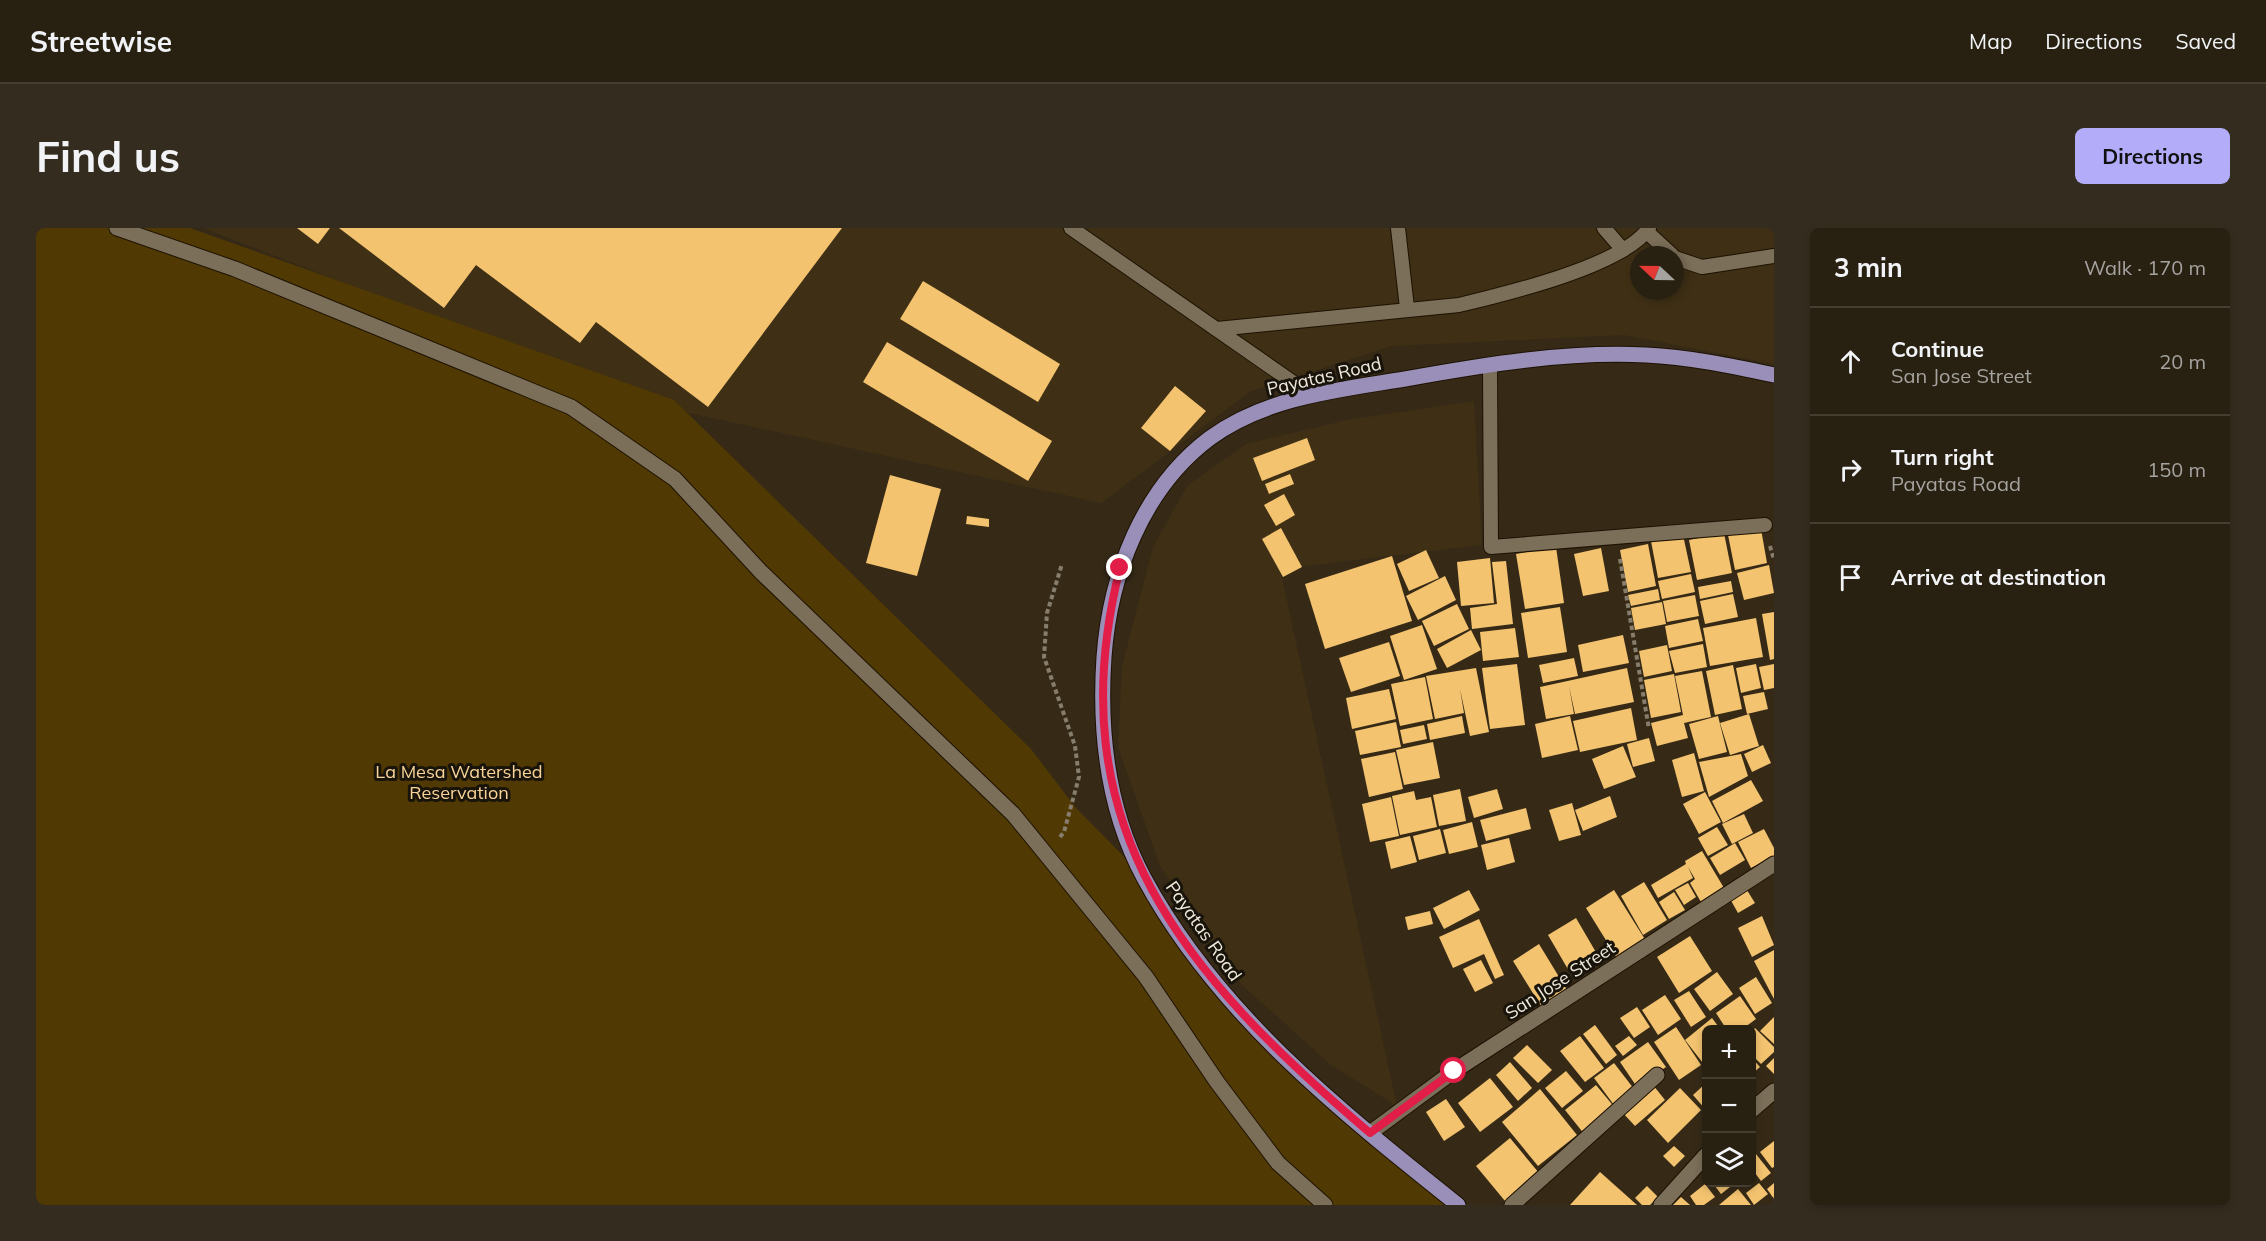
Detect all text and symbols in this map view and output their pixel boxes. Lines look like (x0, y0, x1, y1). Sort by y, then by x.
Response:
text: Streetwise (30, 24, 172, 59)
text: Map (1969, 28, 2012, 54)
text: Directions (2045, 28, 2142, 54)
text: Saved (2175, 28, 2236, 54)
button: Directions (2075, 128, 2230, 184)
text: Find us (36, 130, 180, 183)
north arrow (1630, 246, 1684, 300)
text: 3 min (1834, 251, 1903, 284)
text: Walk · 170 m (2084, 255, 2206, 280)
text: Continue (1891, 335, 1984, 363)
icon: ahead (1834, 345, 1867, 378)
text: 20 m (2159, 349, 2206, 374)
street label: Payatas Road (1264, 352, 1384, 400)
text: San Jose Street (1891, 363, 2032, 388)
text: Turn right (1891, 443, 1994, 471)
icon: right (1834, 453, 1867, 486)
text: 150 m (2147, 457, 2206, 482)
text: Payatas Road (1891, 471, 2021, 496)
route end (1106, 554, 1132, 580)
icon: arrive (1834, 561, 1867, 594)
text: Arrive at destination (1891, 563, 2106, 591)
park label: La Mesa Watershed Reservation (375, 760, 543, 804)
street label: Payatas Road (1161, 876, 1247, 986)
street label: San Jose Street (1501, 936, 1619, 1024)
map controls (1702, 1025, 1756, 1187)
button: + (1702, 1025, 1756, 1079)
route start (1440, 1057, 1466, 1083)
button: − (1702, 1079, 1756, 1133)
button: layers (1702, 1133, 1756, 1187)

